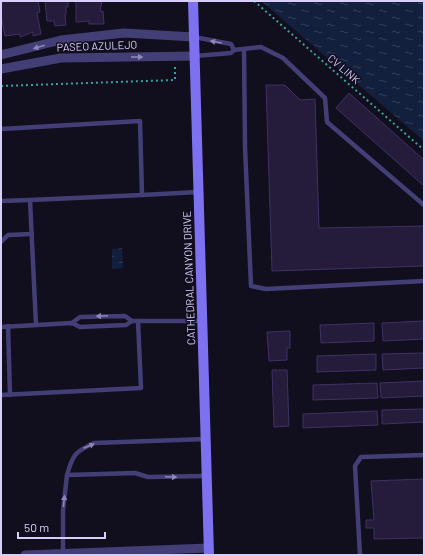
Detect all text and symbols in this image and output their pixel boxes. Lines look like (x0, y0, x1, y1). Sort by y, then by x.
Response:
street label: PASEO AZULEJO (56, 38, 138, 53)
one-way arrow (210, 38, 222, 44)
one-way arrow (32, 44, 44, 50)
street label: CV LINK (326, 51, 363, 86)
one-way arrow (131, 54, 144, 60)
street label: CATHEDRAL CANYON DRIVE (180, 210, 197, 345)
one-way arrow (96, 313, 108, 320)
one-way arrow (84, 443, 95, 449)
one-way arrow (165, 474, 177, 481)
one-way arrow (61, 494, 68, 507)
scale bar (18, 514, 105, 540)
text: 50 m (24, 520, 49, 534)

